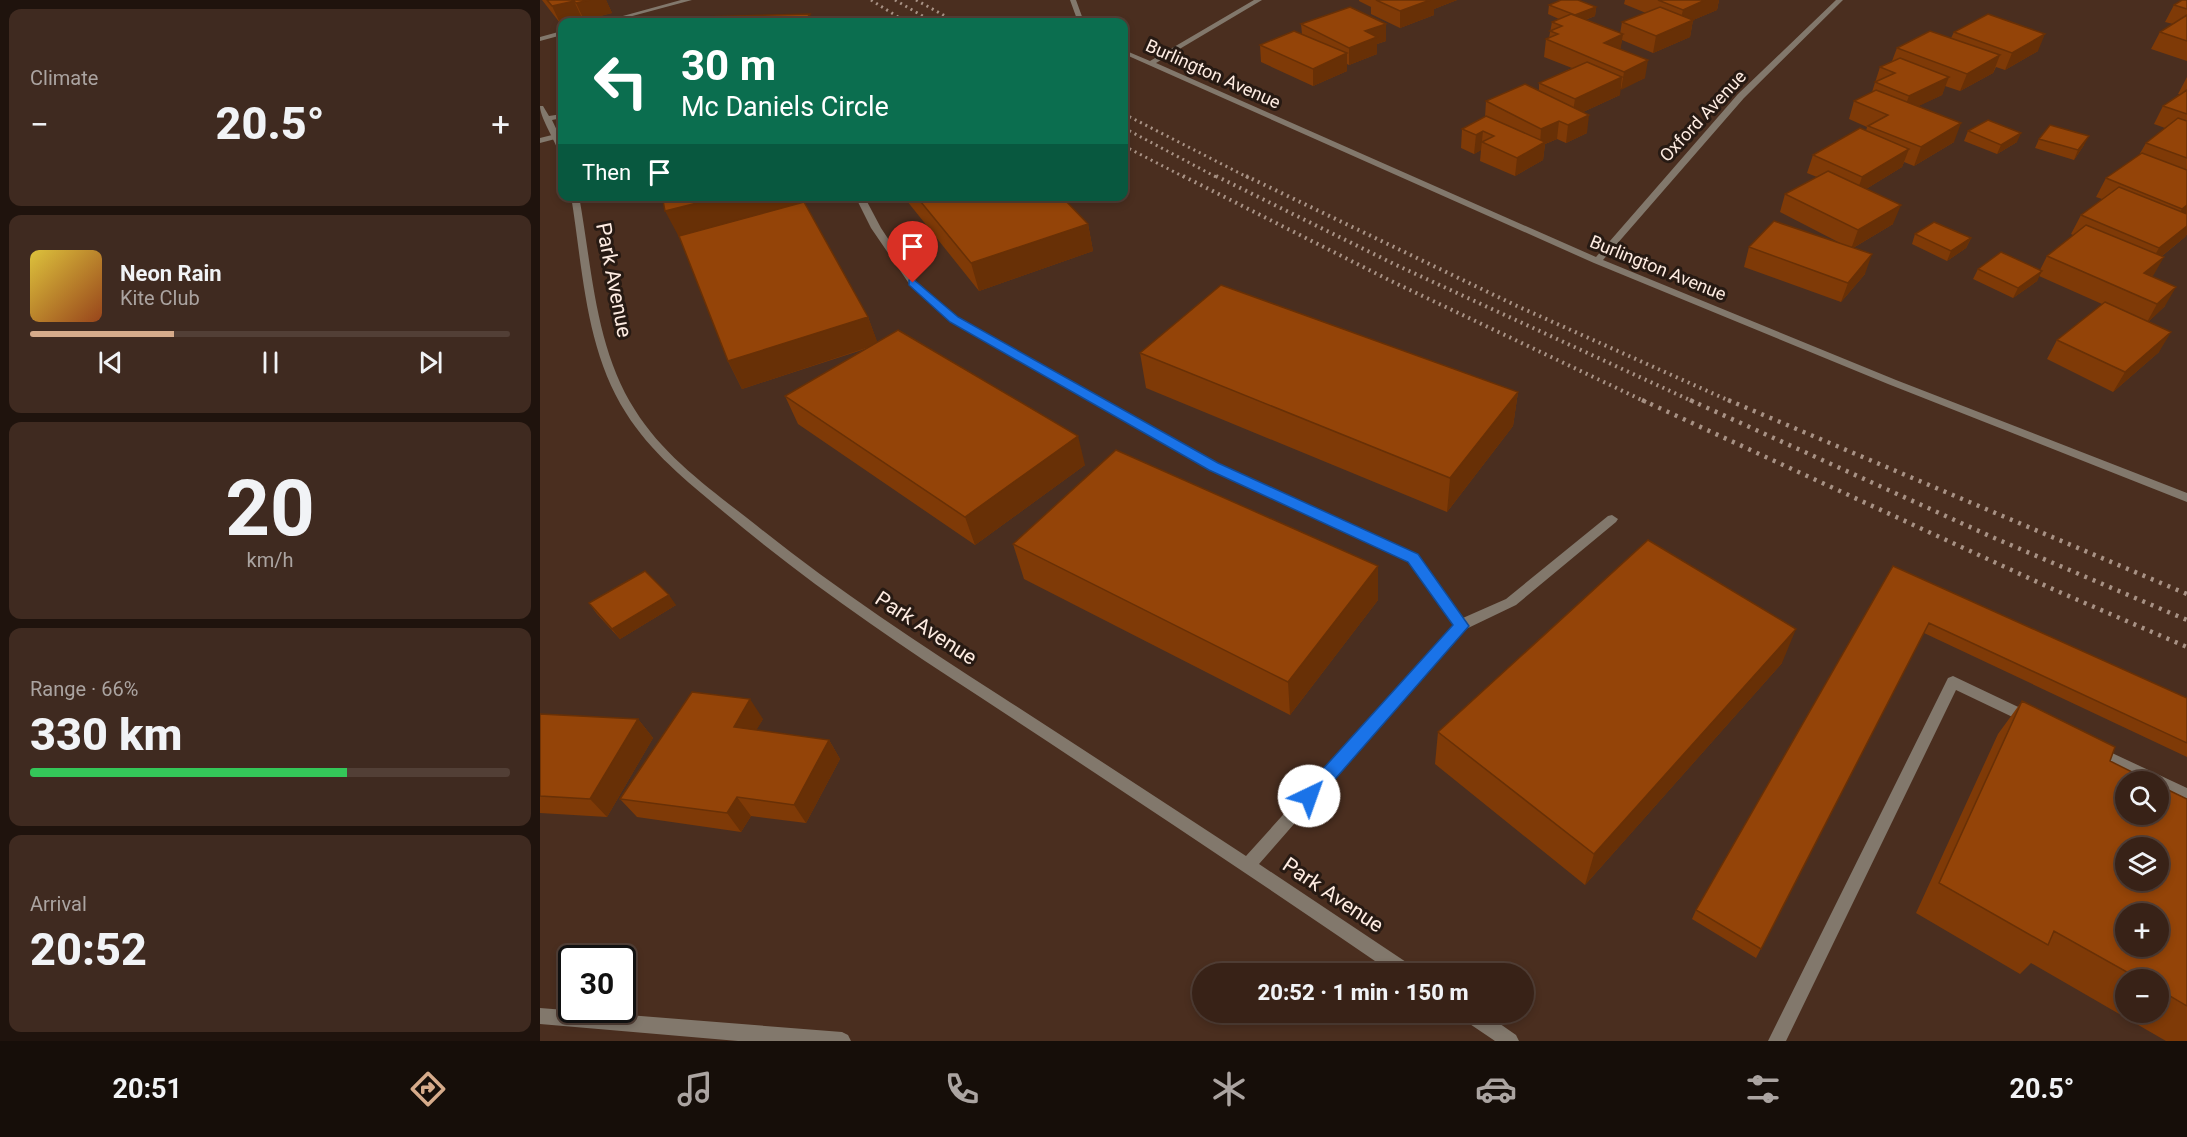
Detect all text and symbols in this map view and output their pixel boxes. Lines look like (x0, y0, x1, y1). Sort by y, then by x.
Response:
street label: Burlington Avenue (1143, 34, 1284, 113)
text: 30 m (681, 41, 776, 90)
icon: left (582, 42, 660, 120)
text: Climate (30, 66, 98, 90)
street label: Oxford Avenue (1655, 66, 1750, 166)
text: Mc Daniels Circle (681, 91, 889, 123)
text: 20.5° (216, 97, 325, 150)
text: − (30, 105, 49, 144)
text: + (491, 105, 510, 144)
icon: arrive (643, 156, 676, 189)
text: Then (582, 160, 631, 185)
street label: Park Avenue (591, 221, 637, 339)
pin (887, 221, 938, 283)
icon: arrive (896, 230, 929, 263)
street label: Burlington Avenue (1587, 231, 1729, 304)
text: Neon Rain (120, 261, 222, 286)
text: Kite Club (120, 286, 200, 310)
icon: previous (94, 346, 127, 379)
icon: pause (254, 346, 287, 379)
icon: next (414, 346, 447, 379)
text: 20 (225, 463, 315, 554)
text: km/h (247, 548, 293, 572)
street label: Park Avenue (871, 586, 981, 670)
text: Range · 66% (30, 677, 138, 701)
text: 330 km (30, 708, 182, 761)
position arrow (1277, 764, 1341, 828)
map controls (2115, 771, 2169, 1023)
button: search (2115, 771, 2169, 825)
button: layers (2115, 837, 2169, 891)
street label: Park Avenue (1278, 853, 1388, 937)
text: Arrival (30, 892, 87, 916)
button: + (2115, 903, 2169, 957)
text: 20:52 (30, 923, 147, 976)
speed limit sign: 30 (558, 945, 636, 1023)
button: − (2115, 969, 2169, 1023)
text: 20:52 · 1 min · 150 m (1258, 980, 1468, 1005)
icon: directions (407, 1068, 449, 1110)
icon: music (674, 1068, 716, 1110)
icon: phone (941, 1068, 983, 1110)
icon: climate (1208, 1068, 1250, 1110)
icon: car (1475, 1068, 1517, 1110)
icon: filters (1742, 1068, 1784, 1110)
text: 20:51 (113, 1073, 182, 1105)
text: 20.5° (2010, 1073, 2074, 1105)

